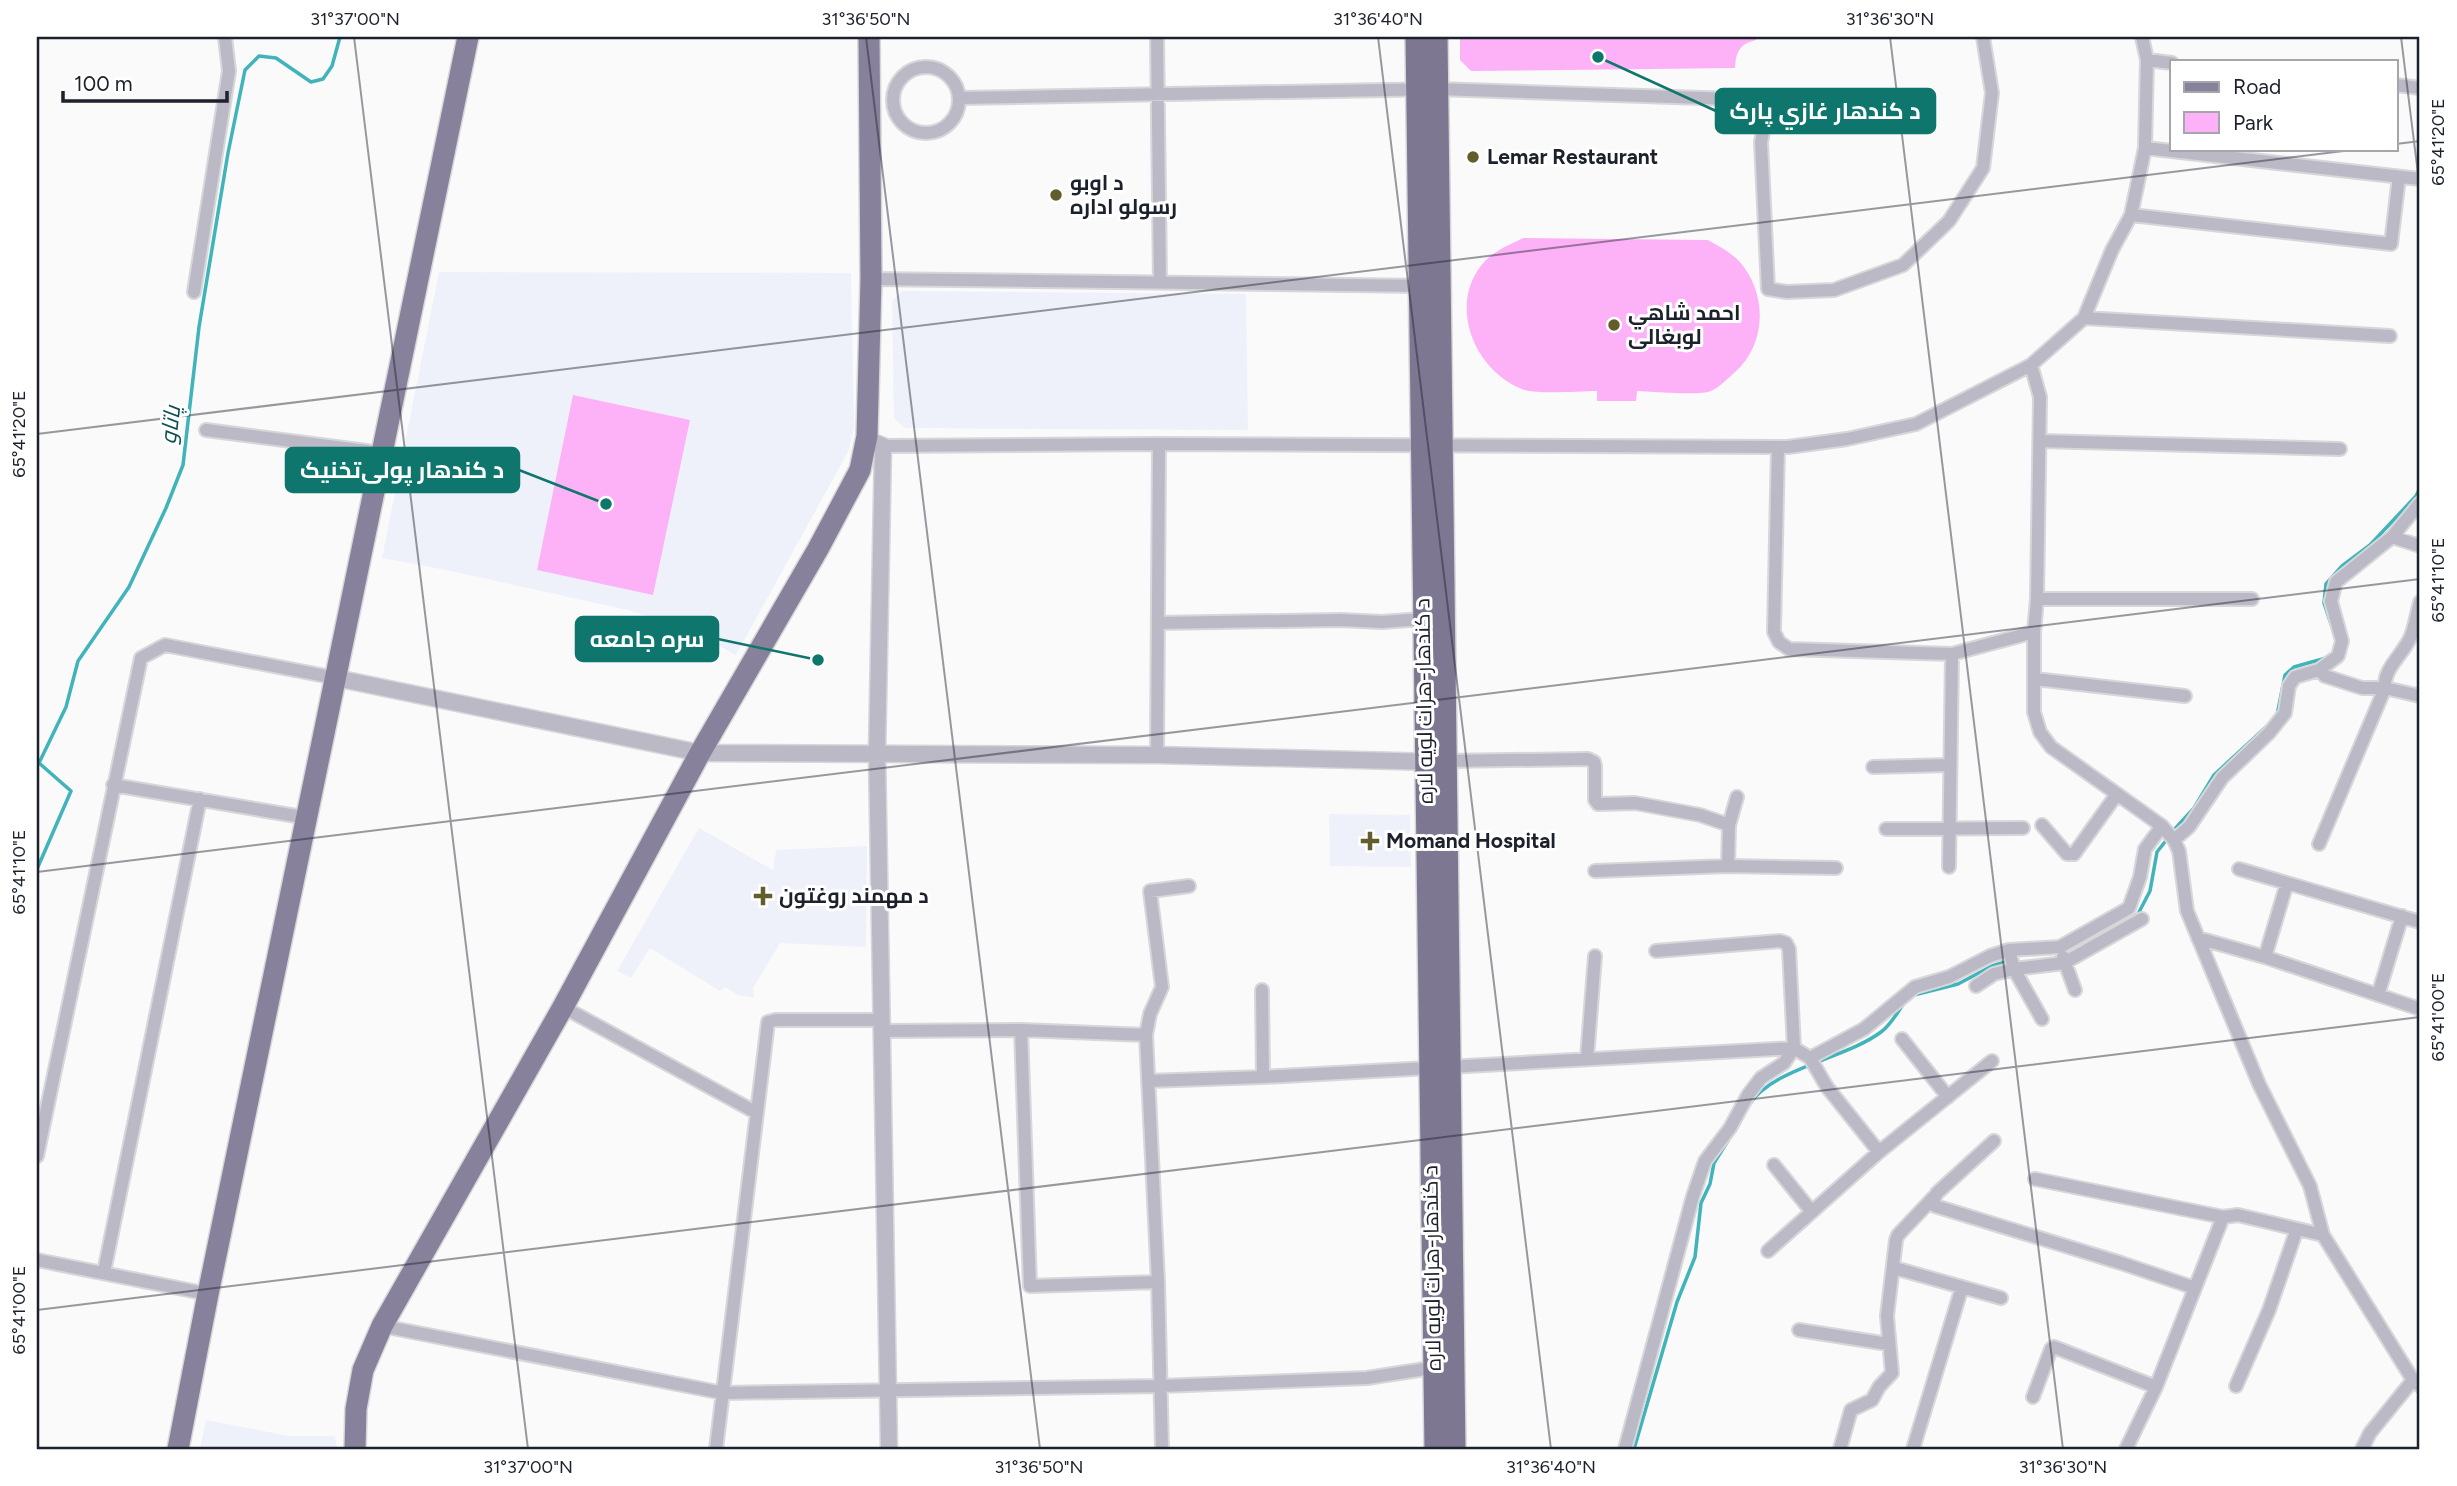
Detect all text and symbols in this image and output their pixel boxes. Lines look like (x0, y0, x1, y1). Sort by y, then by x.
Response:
text: 31°37'00"N (310, 8, 400, 30)
text: 31°36'50"N (821, 8, 911, 30)
text: 31°36'40"N (1333, 8, 1423, 30)
text: 31°36'30"N (1846, 8, 1934, 30)
scale bar (63, 60, 228, 104)
legend (2170, 60, 2398, 150)
text: 100 m (74, 71, 133, 96)
text: Road (2233, 74, 2281, 99)
callout: د کندهار غازي پارک (1716, 89, 1935, 133)
text: د کندهار غازي پارک (1729, 97, 1921, 130)
text: 65°41'20"E (2427, 98, 2449, 186)
text: Park (2233, 110, 2274, 135)
place label: Lemar Restaurant (1487, 144, 1658, 169)
marker: Lemar Restaurant (1465, 149, 1481, 165)
place label: د اوبو رسولو اداره (1070, 170, 1177, 220)
marker: د اوبو رسولو اداره (1048, 187, 1064, 203)
place label: احمد شاهي لوبغالی (1628, 300, 1741, 350)
marker: احمد شاهي لوبغالی (1606, 317, 1622, 333)
text: 65°41'20"E (8, 390, 30, 478)
water label: پاتاو (154, 402, 188, 446)
callout: د کندهار پولی‌تخنیک (286, 448, 519, 492)
text: د کندهار پولی‌تخنیک (300, 456, 504, 486)
text: 65°41'10"E (2427, 538, 2449, 622)
street label: د کندهار-هرات لويه لاره (1409, 598, 1438, 804)
callout: سره جامعه (576, 617, 718, 661)
text: سره جامعه (590, 625, 704, 653)
place label: Momand Hospital (1386, 828, 1556, 853)
text: 65°41'10"E (8, 830, 30, 914)
marker: Momand Hospital (1360, 831, 1380, 851)
place label: د مهمند روغتون (779, 883, 929, 909)
marker: د مهمند روغتون (753, 886, 773, 906)
text: 65°41'00"E (2427, 973, 2449, 1061)
street label: د کندهار-هرات لويه لاره (1417, 1165, 1446, 1371)
text: 65°41'00"E (8, 1266, 30, 1354)
text: 31°37'00"N (483, 1456, 573, 1478)
text: 31°36'50"N (994, 1456, 1084, 1478)
text: 31°36'40"N (1506, 1456, 1596, 1478)
text: 31°36'30"N (2019, 1456, 2107, 1478)

